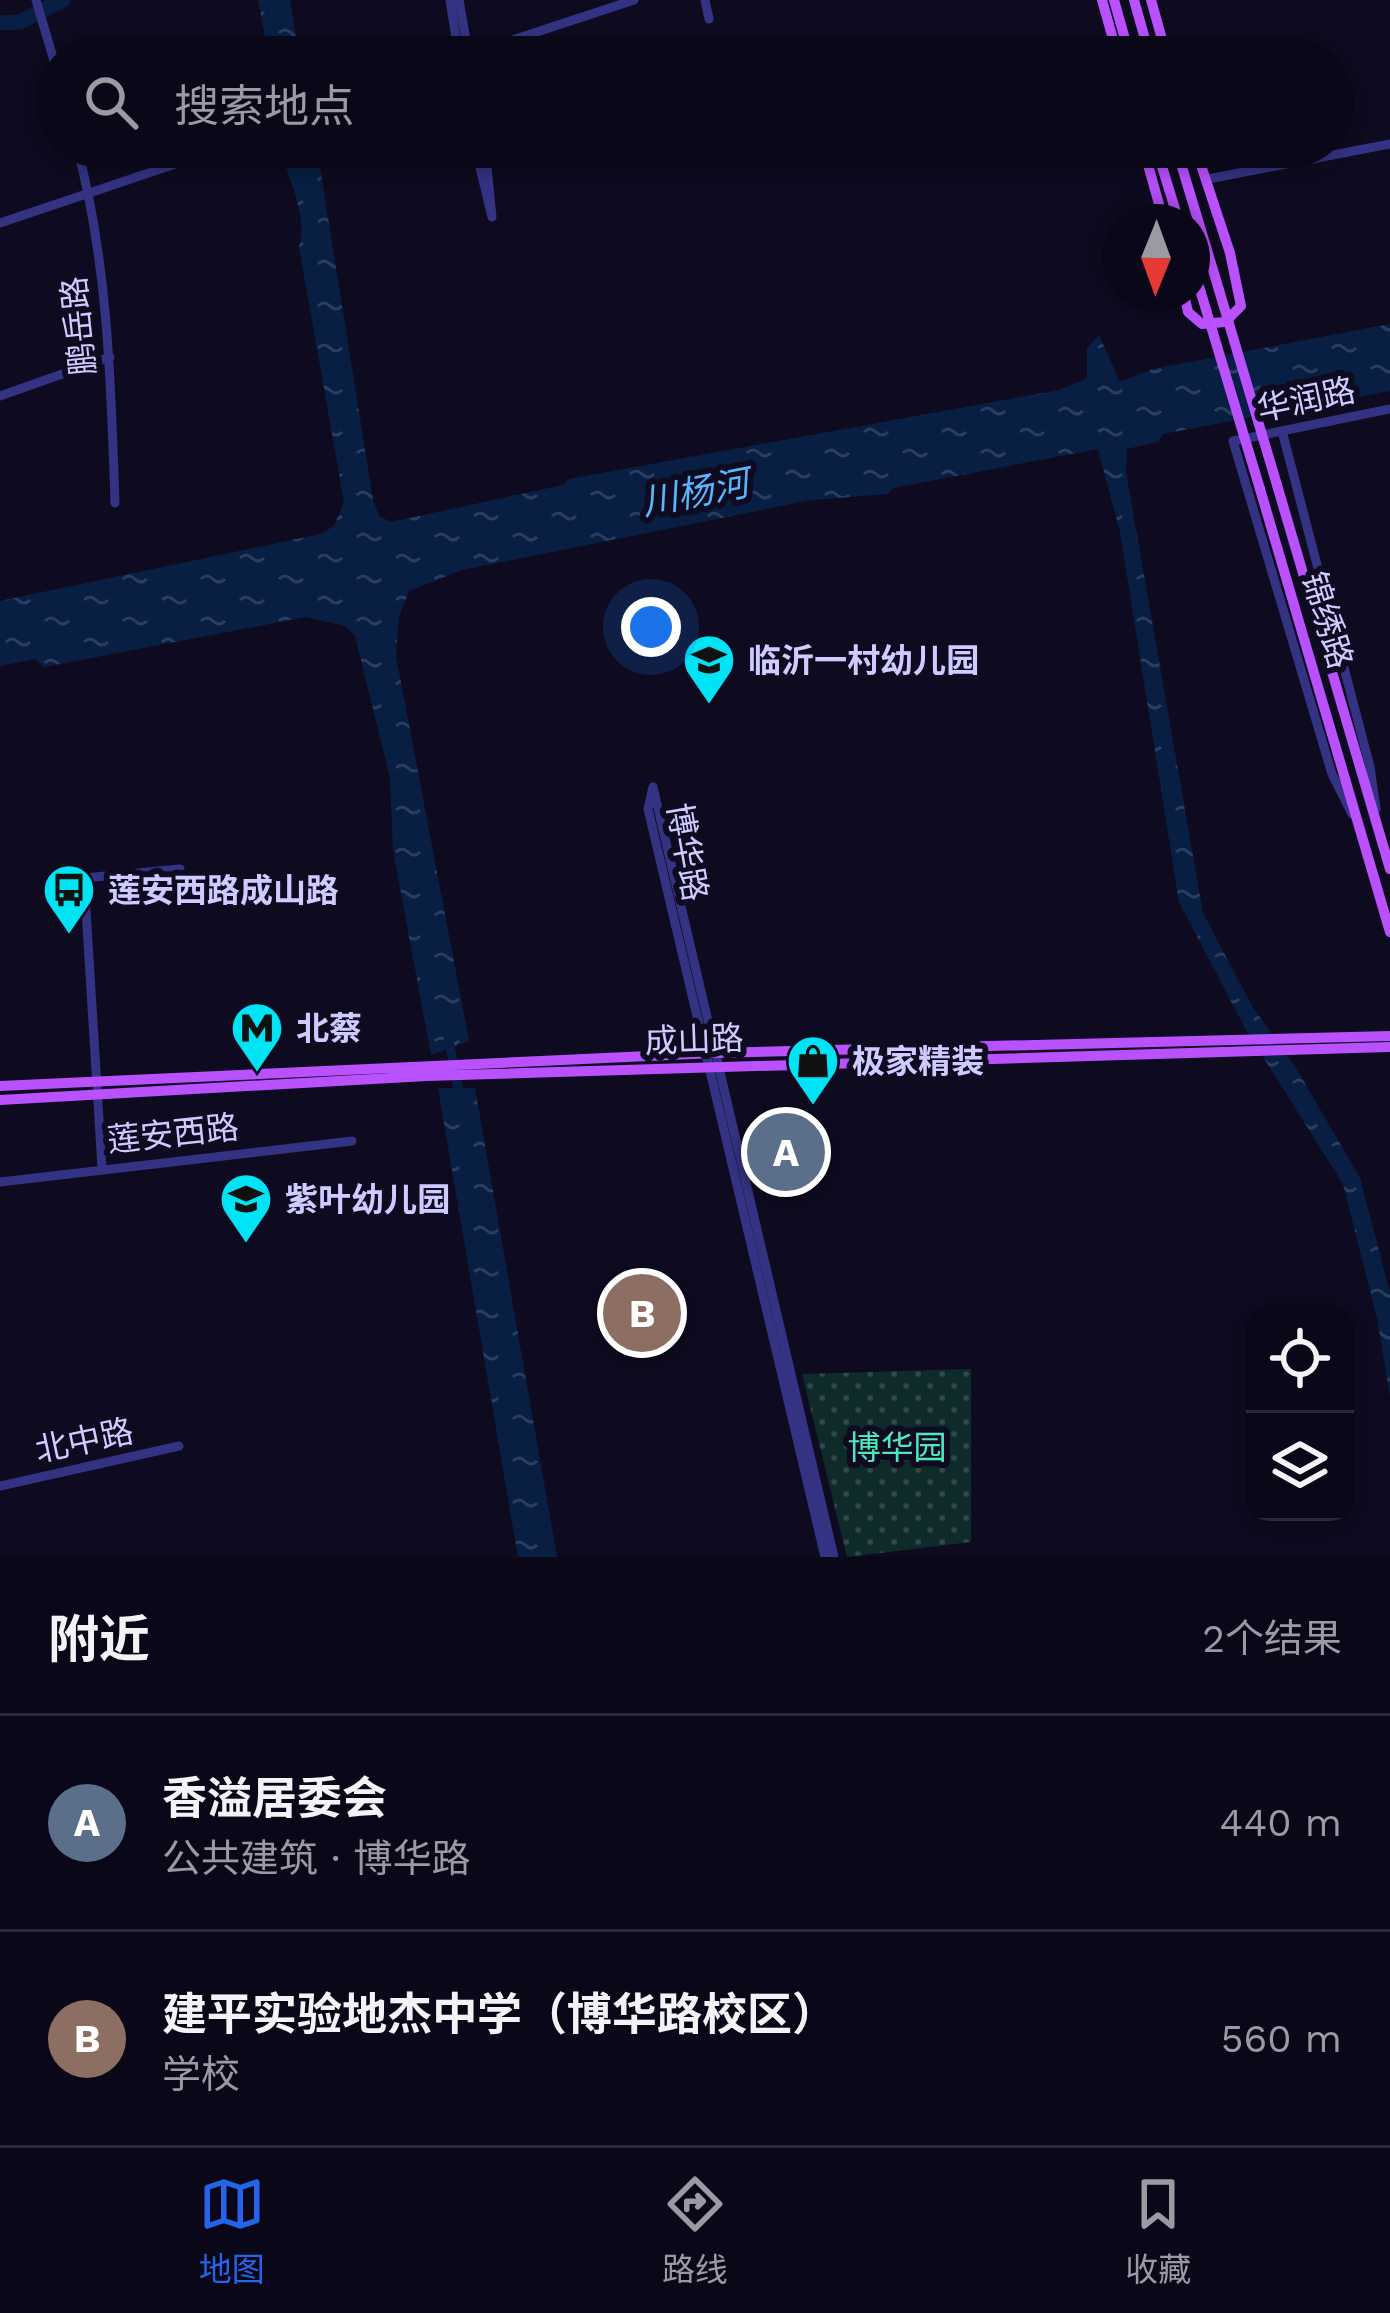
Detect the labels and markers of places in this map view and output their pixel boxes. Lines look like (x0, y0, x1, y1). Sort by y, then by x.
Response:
school or university icon: 临沂一村幼儿园 (681, 632, 737, 706)
place label: 临沂一村幼儿园 (748, 641, 979, 680)
bus stop icon: 莲安西路成山路 (41, 862, 97, 936)
place label: 莲安西路成山路 (108, 871, 339, 910)
metro station icon: 北蔡 (229, 1000, 285, 1074)
place label: 北蔡 (296, 1009, 362, 1048)
shop icon: 极家精装 (785, 1033, 841, 1107)
place label: 极家精装 (852, 1042, 984, 1081)
pin: A (747, 1107, 825, 1197)
school or university icon: 紫叶幼儿园 (218, 1171, 274, 1245)
place label: 紫叶幼儿园 (285, 1180, 450, 1219)
pin: B (603, 1268, 681, 1358)

